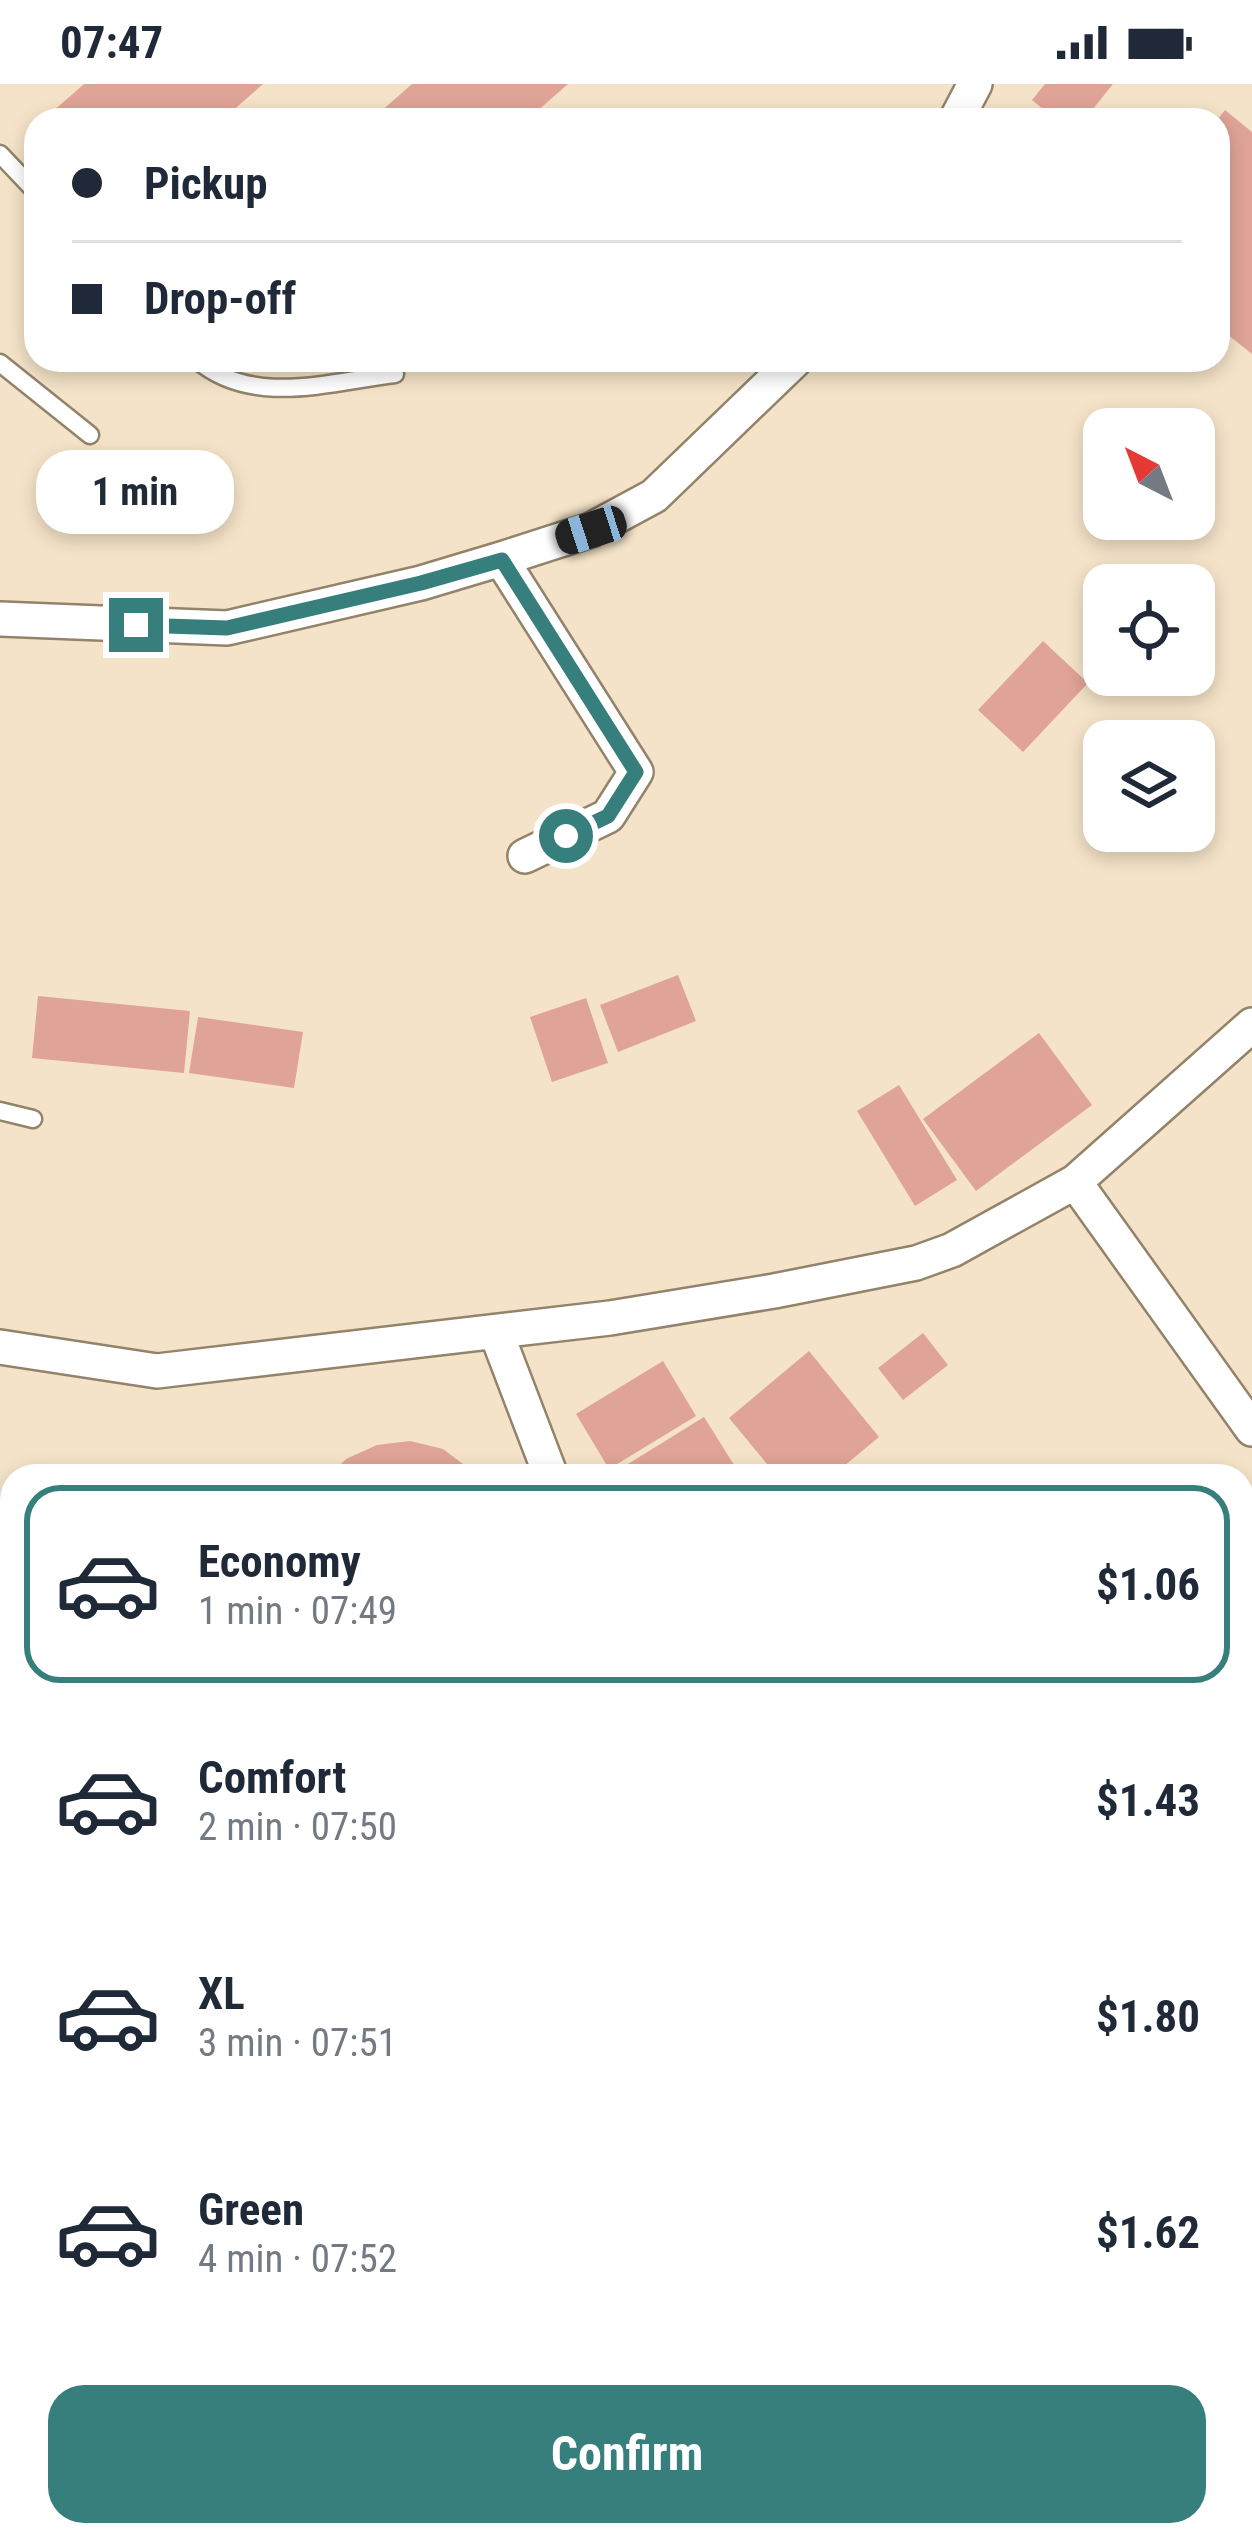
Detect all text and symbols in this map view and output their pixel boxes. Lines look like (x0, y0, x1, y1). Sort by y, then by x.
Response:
text: 07:47 (60, 16, 163, 69)
text: Pickup (144, 157, 268, 210)
text: Drop-off (144, 272, 296, 325)
north arrow (1083, 408, 1215, 540)
map controls (1083, 408, 1215, 852)
callout: 1 min (37, 451, 235, 535)
text: 1 min (92, 469, 178, 515)
car (551, 502, 631, 558)
button: locate (1083, 564, 1215, 696)
route end (109, 598, 163, 652)
button: layers (1083, 720, 1215, 852)
route start (539, 809, 593, 863)
icon: car (54, 1530, 162, 1638)
text: Economy (198, 1535, 361, 1588)
text: $1.06 (1096, 1558, 1200, 1611)
text: 1 min · 07:49 (198, 1588, 397, 1634)
icon: car (54, 1746, 162, 1854)
text: Comfort (198, 1751, 346, 1804)
text: $1.43 (1096, 1774, 1200, 1827)
text: 2 min · 07:50 (198, 1804, 397, 1850)
icon: car (54, 1962, 162, 2070)
text: XL (198, 1967, 245, 2020)
text: $1.80 (1096, 1990, 1200, 2043)
text: 3 min · 07:51 (198, 2020, 397, 2066)
icon: car (54, 2178, 162, 2286)
text: Green (198, 2183, 304, 2236)
text: $1.62 (1096, 2206, 1200, 2259)
text: 4 min · 07:52 (198, 2236, 397, 2282)
button: Confirm (48, 2385, 1206, 2523)

